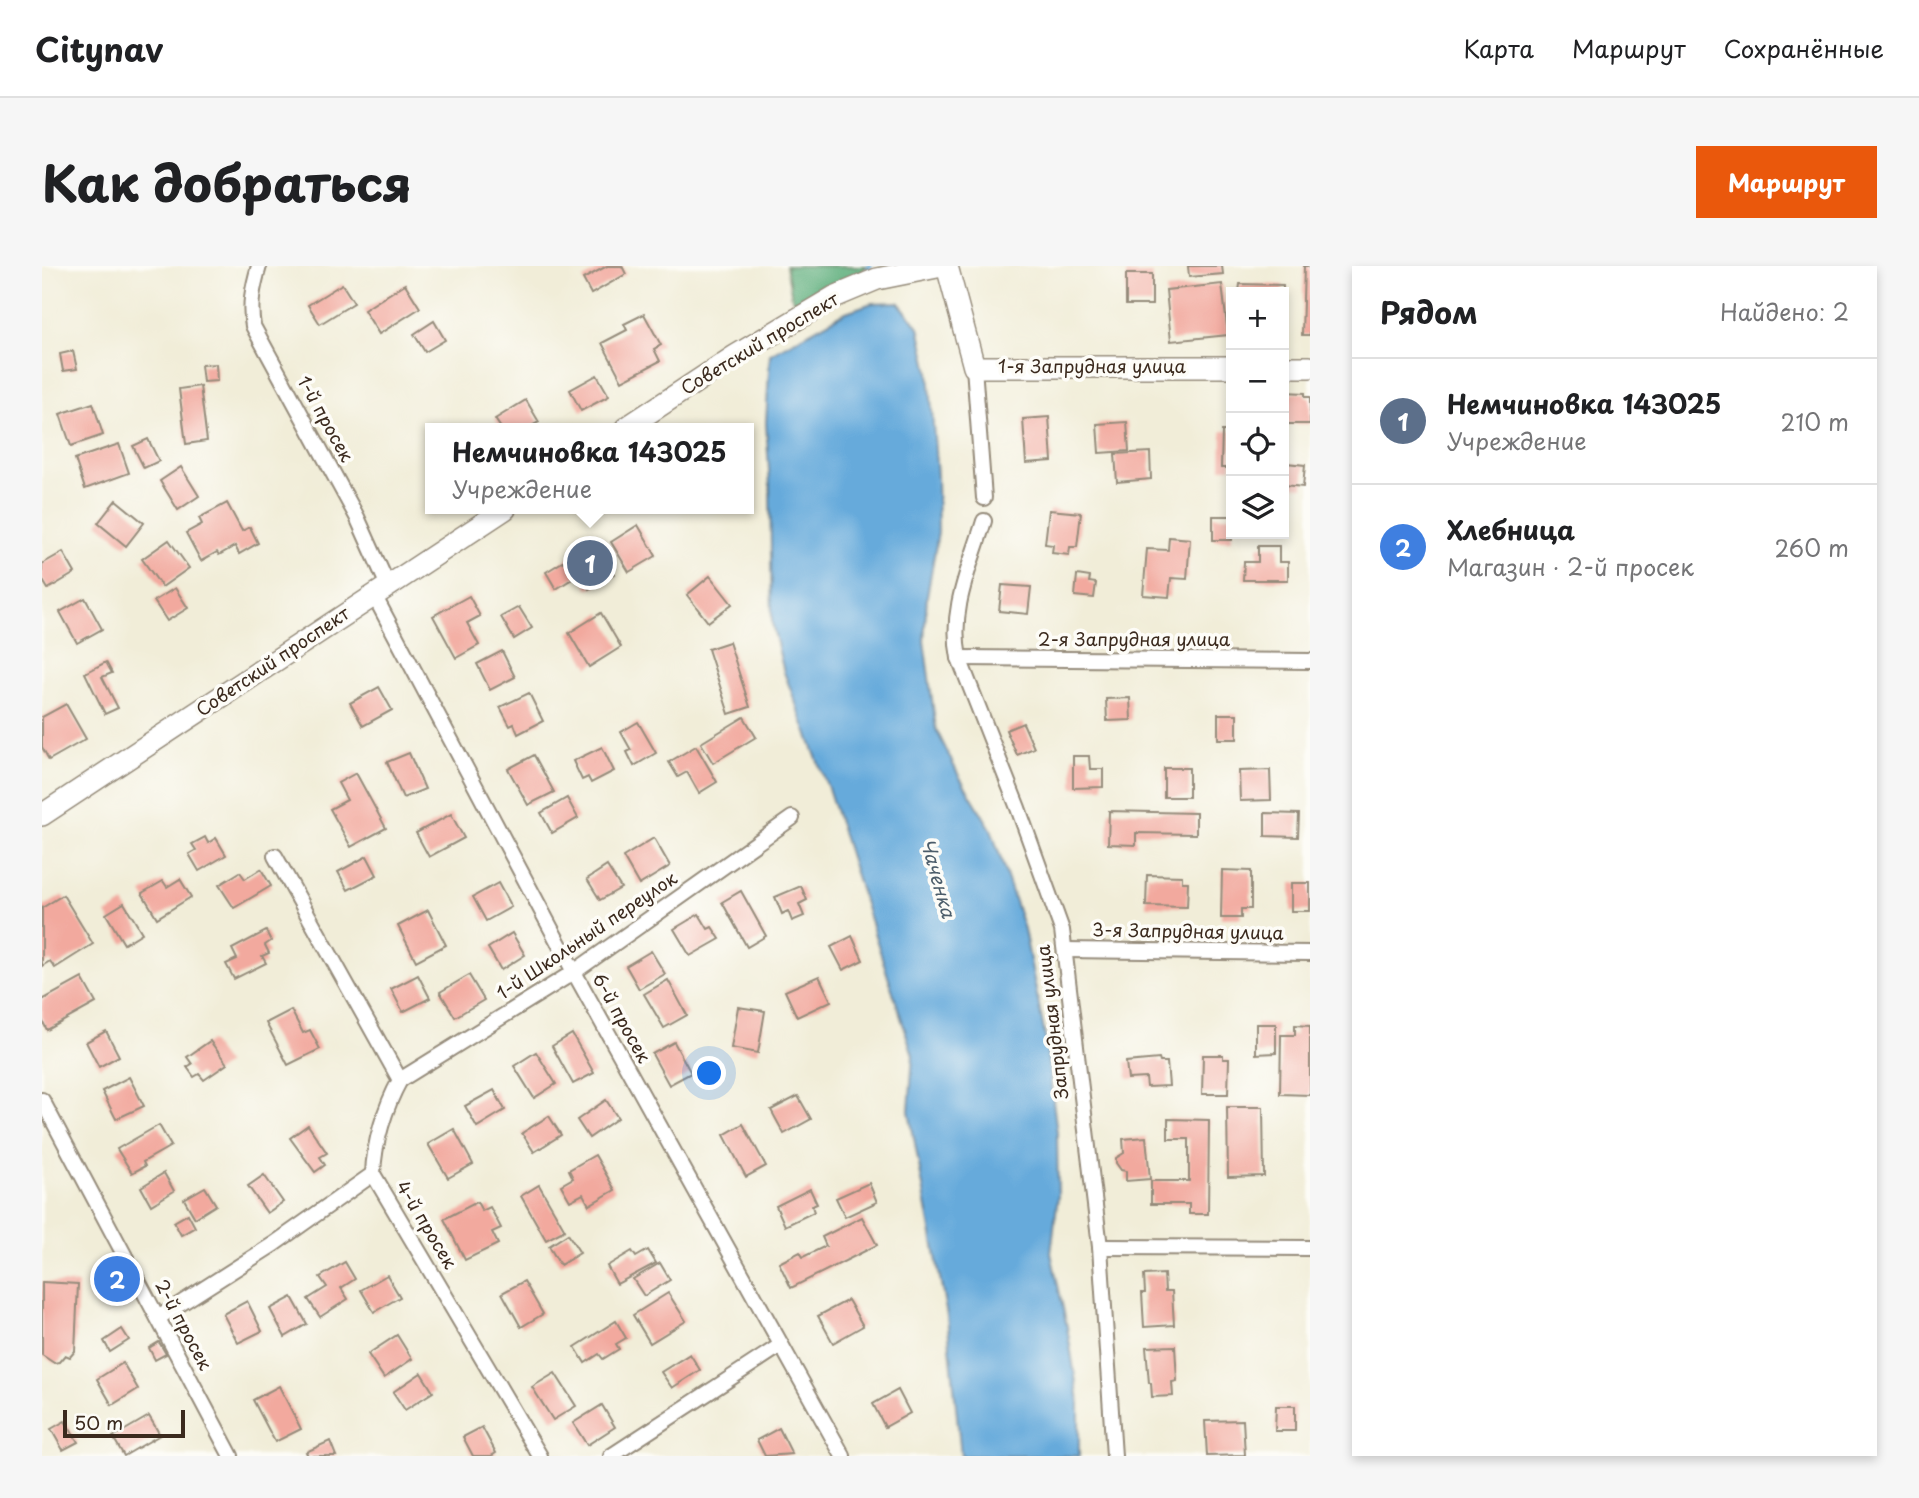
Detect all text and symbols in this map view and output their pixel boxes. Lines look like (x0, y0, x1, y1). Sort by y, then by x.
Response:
text: Citynav (35, 23, 163, 73)
text: Карта (1463, 30, 1534, 66)
text: Маршрут (1572, 30, 1686, 66)
text: Сохранённые (1724, 30, 1884, 66)
text: Как добраться (42, 145, 412, 219)
button: Маршрут (1696, 146, 1877, 218)
street label: Советский проспект (675, 285, 844, 401)
map controls (1226, 287, 1289, 539)
button: + (1226, 287, 1289, 350)
text: Рядом (1380, 289, 1478, 334)
text: Найдено: 2 (1720, 294, 1849, 329)
button: − (1226, 350, 1289, 413)
street label: 1-я Запрудная улица (998, 352, 1187, 379)
street label: 1-й просек (292, 370, 361, 467)
text: Немчиновка 143025 (1447, 384, 1721, 423)
text: 1 (1398, 404, 1409, 439)
text: 210 m (1781, 404, 1849, 439)
button: locate (1226, 413, 1289, 476)
popup (425, 423, 754, 514)
text: Учреждение (1447, 423, 1587, 458)
text: Немчиновка 143025 (452, 432, 727, 471)
text: Учреждение (452, 471, 592, 506)
button: layers (1226, 476, 1289, 539)
text: Хлебница (1447, 510, 1575, 549)
text: 2 (1395, 530, 1411, 565)
text: 260 m (1774, 530, 1849, 565)
pin: 1 (567, 537, 613, 589)
text: Магазин · 2-й просек (1447, 549, 1694, 584)
street label: Советский проспект (190, 599, 355, 722)
street label: 2-я Запрудная улица (1038, 625, 1231, 652)
water label: Чаченка (914, 835, 964, 922)
street label: 1-й Школьный переулок (490, 864, 682, 1005)
street label: 3-я Запрудная улица (1092, 915, 1285, 946)
street label: Запрудная улица (1029, 943, 1074, 1101)
street label: 6-й просек (586, 967, 658, 1068)
your location (692, 1056, 726, 1090)
street label: 4-й просек (390, 1175, 464, 1274)
pin: 2 (94, 1253, 140, 1305)
street label: 2-й просек (149, 1274, 220, 1375)
scale bar (63, 1407, 186, 1439)
text: 50 m (74, 1408, 123, 1436)

